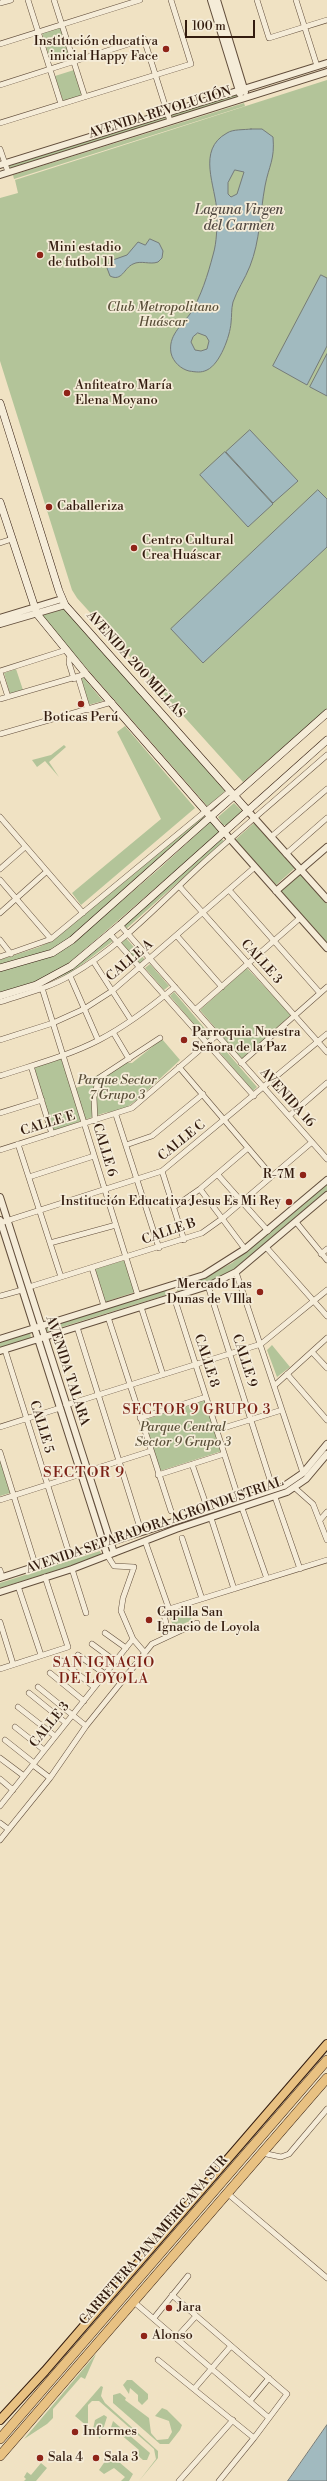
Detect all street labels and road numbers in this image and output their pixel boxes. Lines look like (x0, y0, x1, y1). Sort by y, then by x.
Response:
street label: AVENIDA REVOLUCIÓN (87, 84, 233, 142)
street label: AVENIDA 200 MILLAS (83, 608, 187, 722)
street label: CALLE A (104, 937, 156, 985)
street label: CALLE 3 (237, 937, 285, 987)
street label: AVENIDA 16 (256, 1065, 318, 1131)
street label: CALLE E (19, 1108, 77, 1140)
street label: CALLE C (155, 1117, 209, 1165)
street label: CALLE 6 (89, 1121, 119, 1179)
street label: CALLE B (140, 1215, 198, 1249)
street label: AVENIDA TALARA (42, 1314, 92, 1428)
street label: CALLE 8 (190, 1332, 222, 1390)
street label: CALLE 9 (228, 1332, 260, 1390)
street label: CALLE 5 (26, 1399, 56, 1455)
street label: AVENIDA SEPARADORA AGROINDUSTRIAL (24, 1474, 286, 1578)
street label: CALLE 3 (27, 1699, 73, 1751)
street label: CARRETERA PANAMERICANA SUR (76, 2153, 232, 2329)

